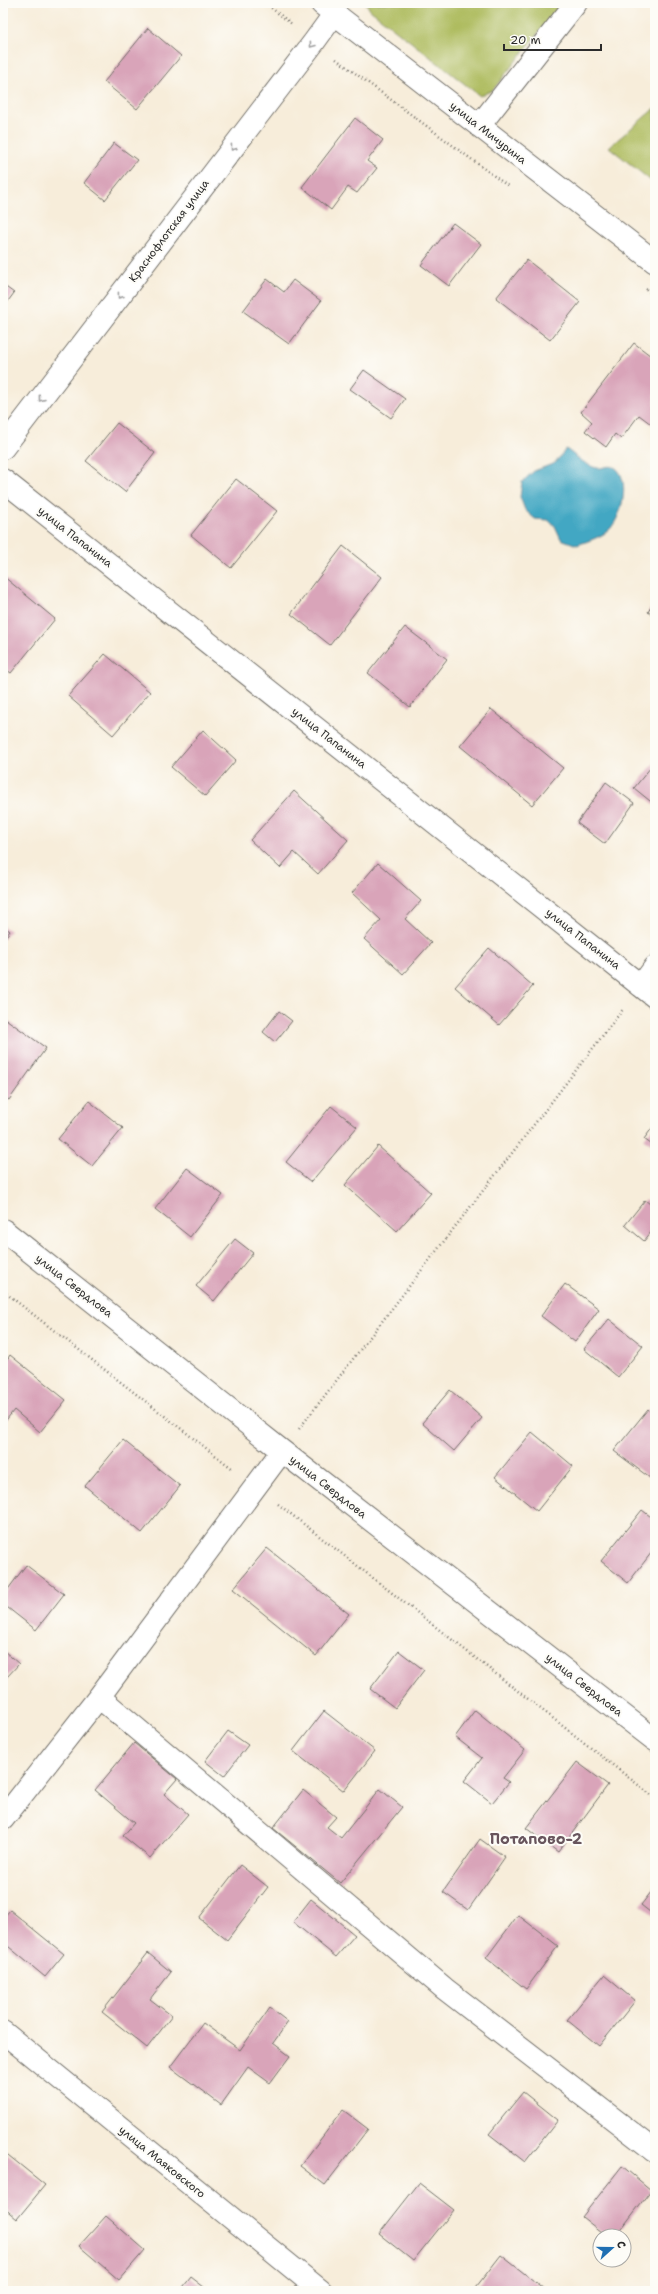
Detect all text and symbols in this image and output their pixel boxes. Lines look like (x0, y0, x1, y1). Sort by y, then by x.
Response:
scale bar (504, 26, 601, 52)
text: 20 m (510, 32, 541, 48)
one-way arrow (309, 40, 316, 47)
street label: улица Мичурина (447, 98, 530, 168)
one-way arrow (230, 144, 237, 151)
street label: Краснофлотская улица (125, 176, 213, 285)
one-way arrow (117, 291, 124, 298)
one-way arrow (38, 395, 45, 402)
street label: улица Папанина (35, 503, 116, 571)
street label: улица Папанина (289, 704, 370, 772)
street label: улица Папанина (543, 905, 624, 973)
street label: улица Свердлова (32, 1251, 116, 1321)
street label: улица Свердлова (286, 1452, 370, 1522)
street label: улица Свердлова (542, 1650, 626, 1720)
district label: Потапово-2 (490, 1829, 583, 1849)
street label: улица Маяковского (116, 2122, 209, 2202)
north arrow (592, 2228, 632, 2268)
text: С (613, 2239, 629, 2251)

